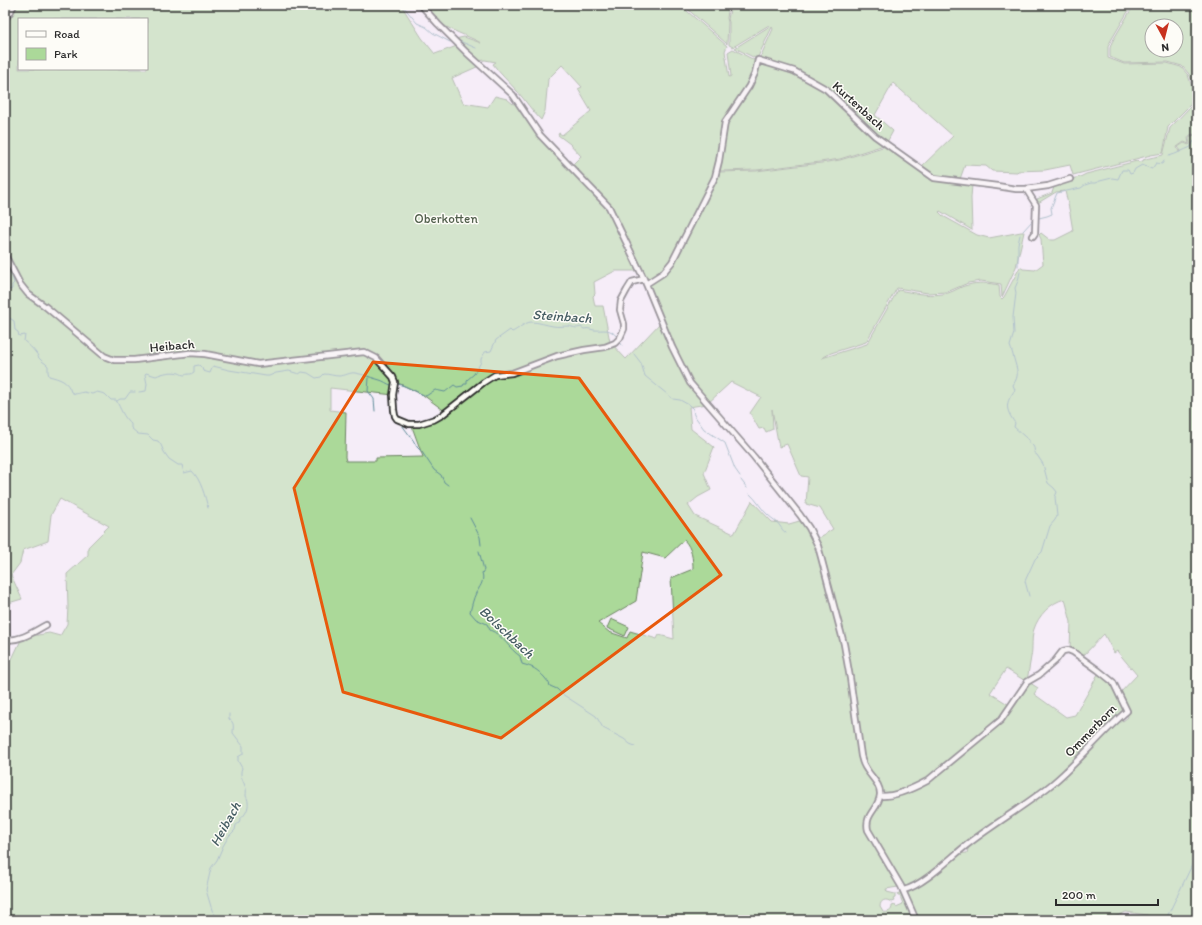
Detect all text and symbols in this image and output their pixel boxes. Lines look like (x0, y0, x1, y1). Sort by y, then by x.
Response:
legend (18, 18, 148, 70)
north arrow (1144, 18, 1184, 58)
text: Road (54, 27, 80, 41)
text: N (1161, 41, 1170, 54)
text: Park (54, 47, 78, 61)
street label: Kurtenbach (829, 78, 888, 133)
park label: Oberkotten (414, 211, 478, 226)
water label: Steinbach (532, 306, 593, 327)
street label: Heibach (149, 336, 195, 355)
water label: Bolschbach (476, 603, 538, 662)
street label: Ommerborn (1061, 700, 1120, 760)
water label: Heibach (206, 799, 245, 849)
scale bar (1056, 881, 1158, 907)
text: 200 m (1062, 888, 1096, 902)

